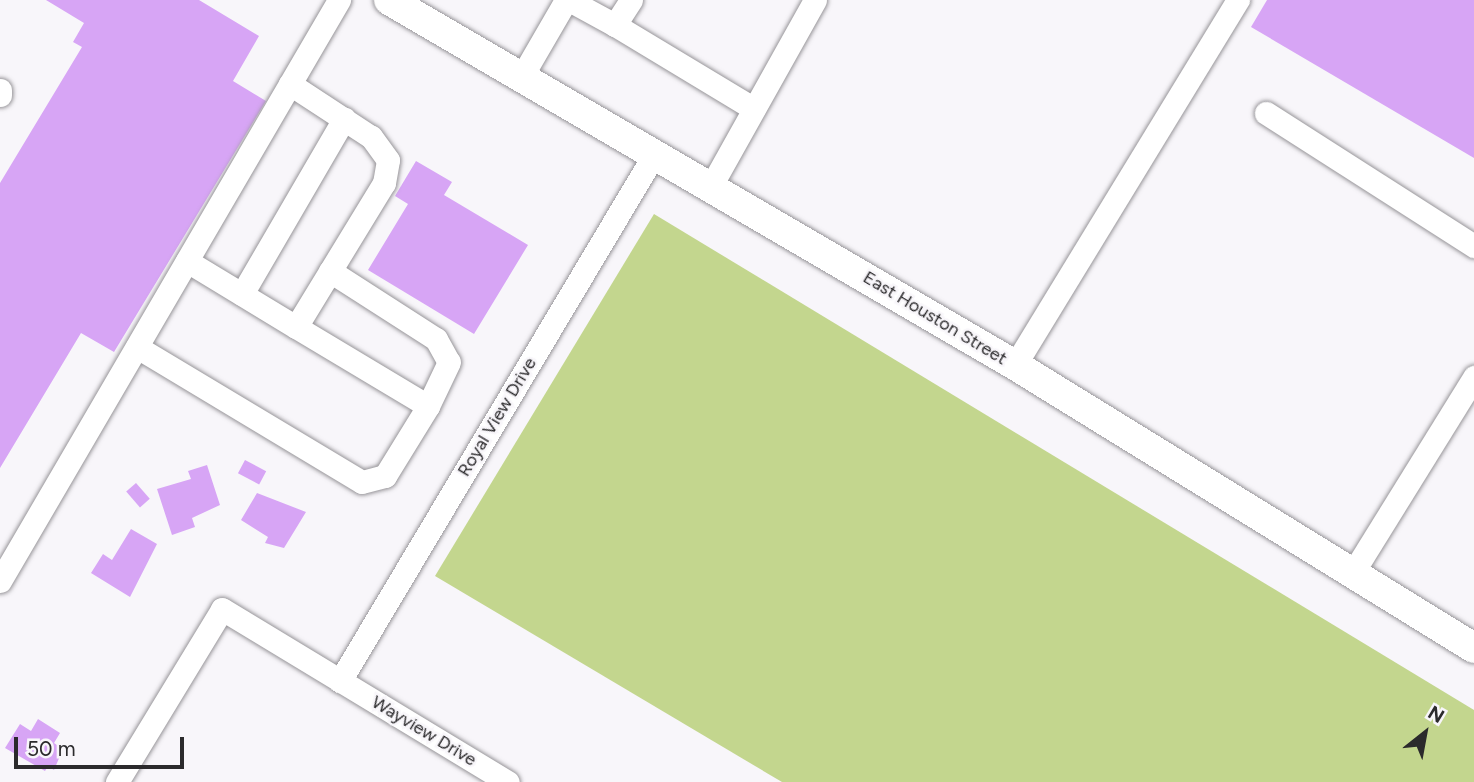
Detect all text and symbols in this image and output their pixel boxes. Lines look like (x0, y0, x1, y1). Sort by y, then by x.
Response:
street label: East Houston Street (859, 267, 1011, 369)
street label: Royal View Drive (453, 354, 541, 480)
street label: Wayview Drive (368, 691, 480, 771)
north arrow (1390, 698, 1460, 768)
text: N (1424, 701, 1448, 728)
scale bar (18, 722, 187, 766)
text: 50 m (27, 736, 76, 761)

